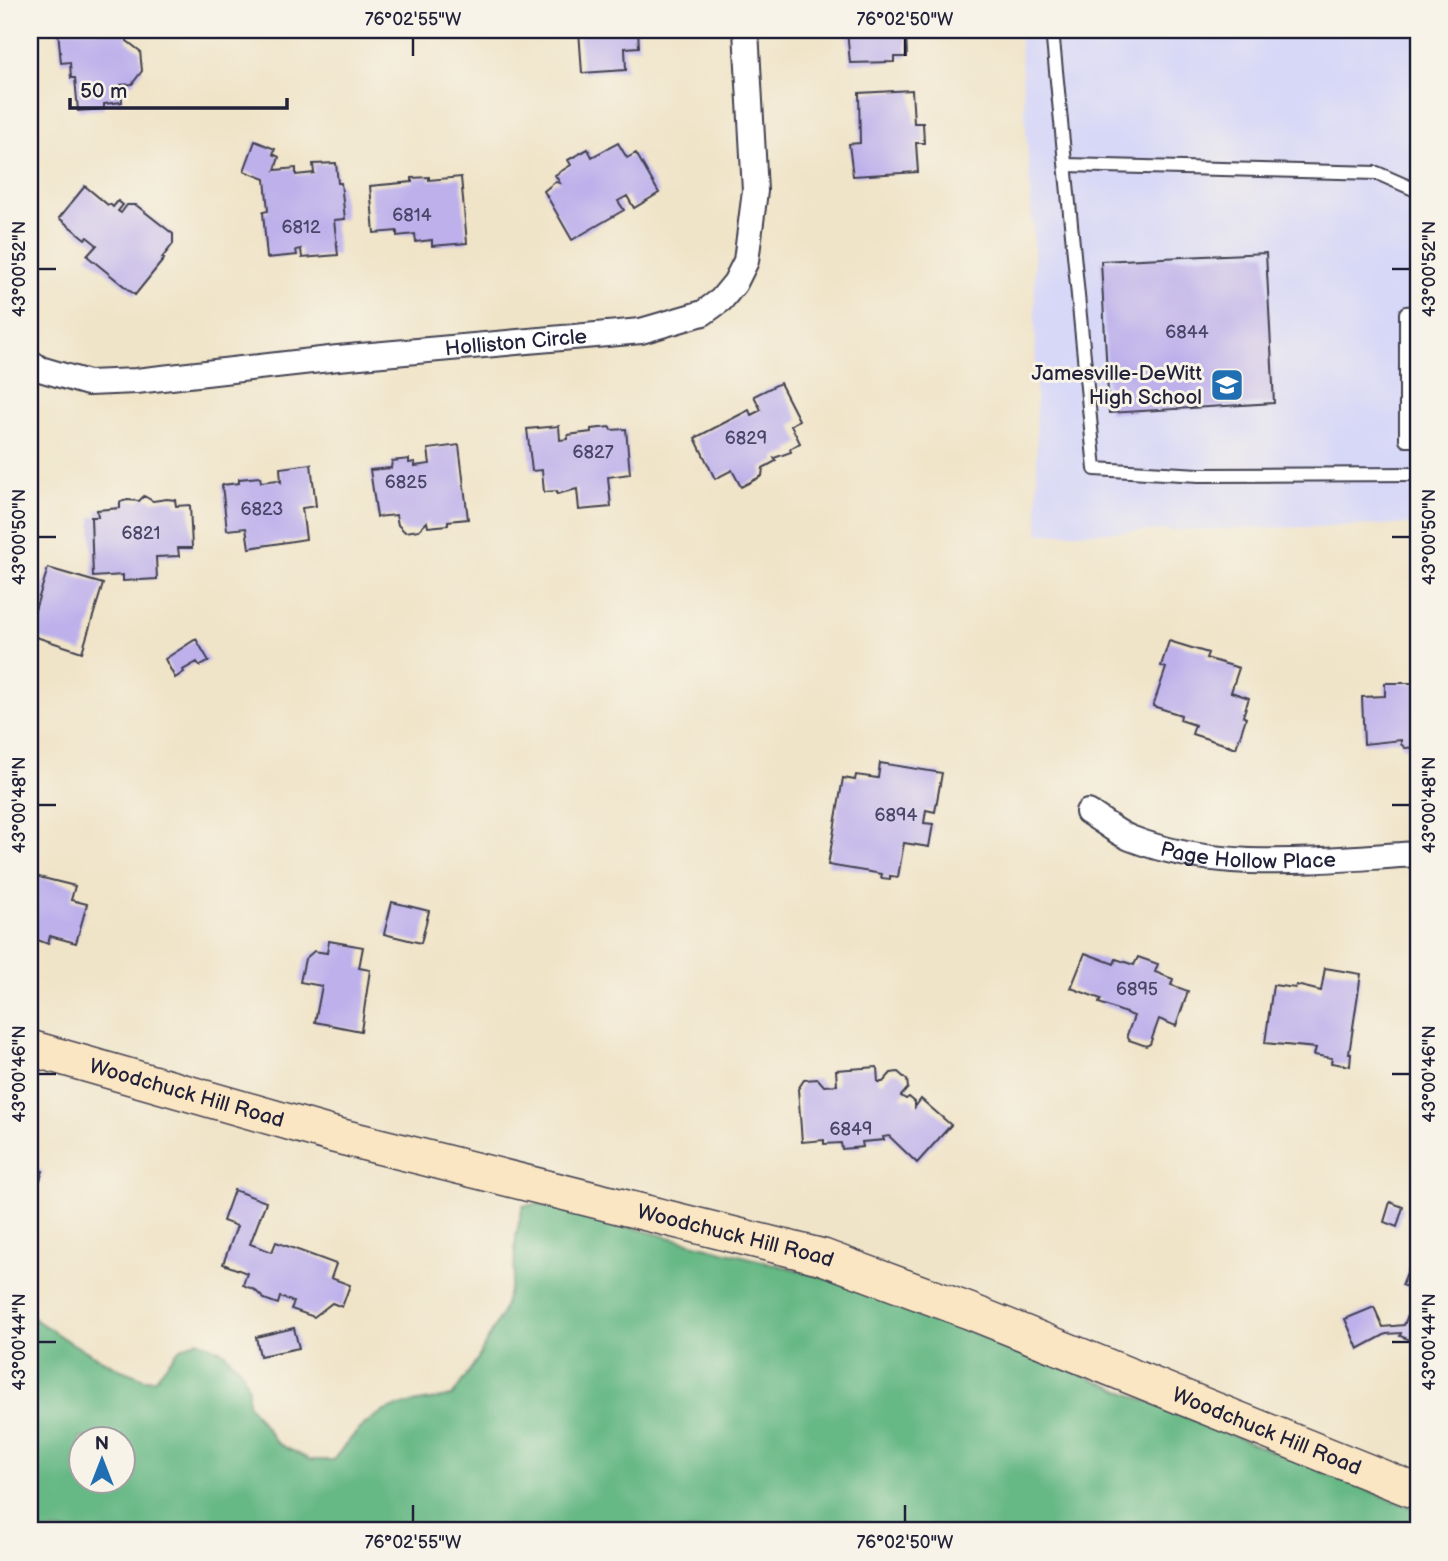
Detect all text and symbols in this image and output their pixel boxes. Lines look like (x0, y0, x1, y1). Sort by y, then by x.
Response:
text: 76°02'55"W (365, 9, 462, 30)
text: 76°02'50"W (856, 9, 954, 30)
scale bar (70, 66, 287, 110)
text: 50 m (80, 79, 127, 104)
house number: 6814 (392, 205, 432, 226)
house number: 6812 (281, 217, 321, 238)
text: 43°00'52"N (9, 221, 30, 317)
text: 43°00'52"N (1419, 221, 1440, 317)
house number: 6844 (1165, 322, 1209, 343)
street label: Holliston Circle (444, 323, 588, 361)
place label: Jamesville-DeWitt High School (1032, 361, 1203, 410)
school or university icon: Jamesville-DeWitt High School (1208, 366, 1246, 404)
house number: 6829 (725, 428, 767, 449)
house number: 6827 (573, 442, 614, 463)
house number: 6825 (385, 472, 427, 493)
text: 43°00'50"N (9, 489, 30, 585)
text: 43°00'50"N (1419, 489, 1440, 585)
house number: 6823 (241, 499, 283, 520)
house number: 6821 (122, 523, 160, 544)
text: 43°00'48"N (9, 757, 30, 853)
text: 43°00'48"N (1419, 757, 1440, 853)
house number: 6894 (875, 805, 917, 826)
street label: Page Hollow Place (1158, 836, 1336, 874)
house number: 6895 (1116, 979, 1158, 1000)
text: 43°00'46"N (9, 1025, 30, 1123)
text: 43°00'46"N (1419, 1025, 1440, 1123)
street label: Woodchuck Hill Road (86, 1053, 287, 1133)
house number: 6849 (830, 1119, 872, 1140)
street label: Woodchuck Hill Road (635, 1199, 837, 1272)
text: 43°00'44"N (9, 1293, 30, 1391)
text: 43°00'44"N (1419, 1293, 1440, 1391)
street label: Woodchuck Hill Road (1169, 1382, 1365, 1480)
north arrow (66, 1424, 136, 1494)
text: N (95, 1433, 109, 1456)
text: 76°02'55"W (365, 1532, 462, 1553)
text: 76°02'50"W (856, 1532, 954, 1553)

